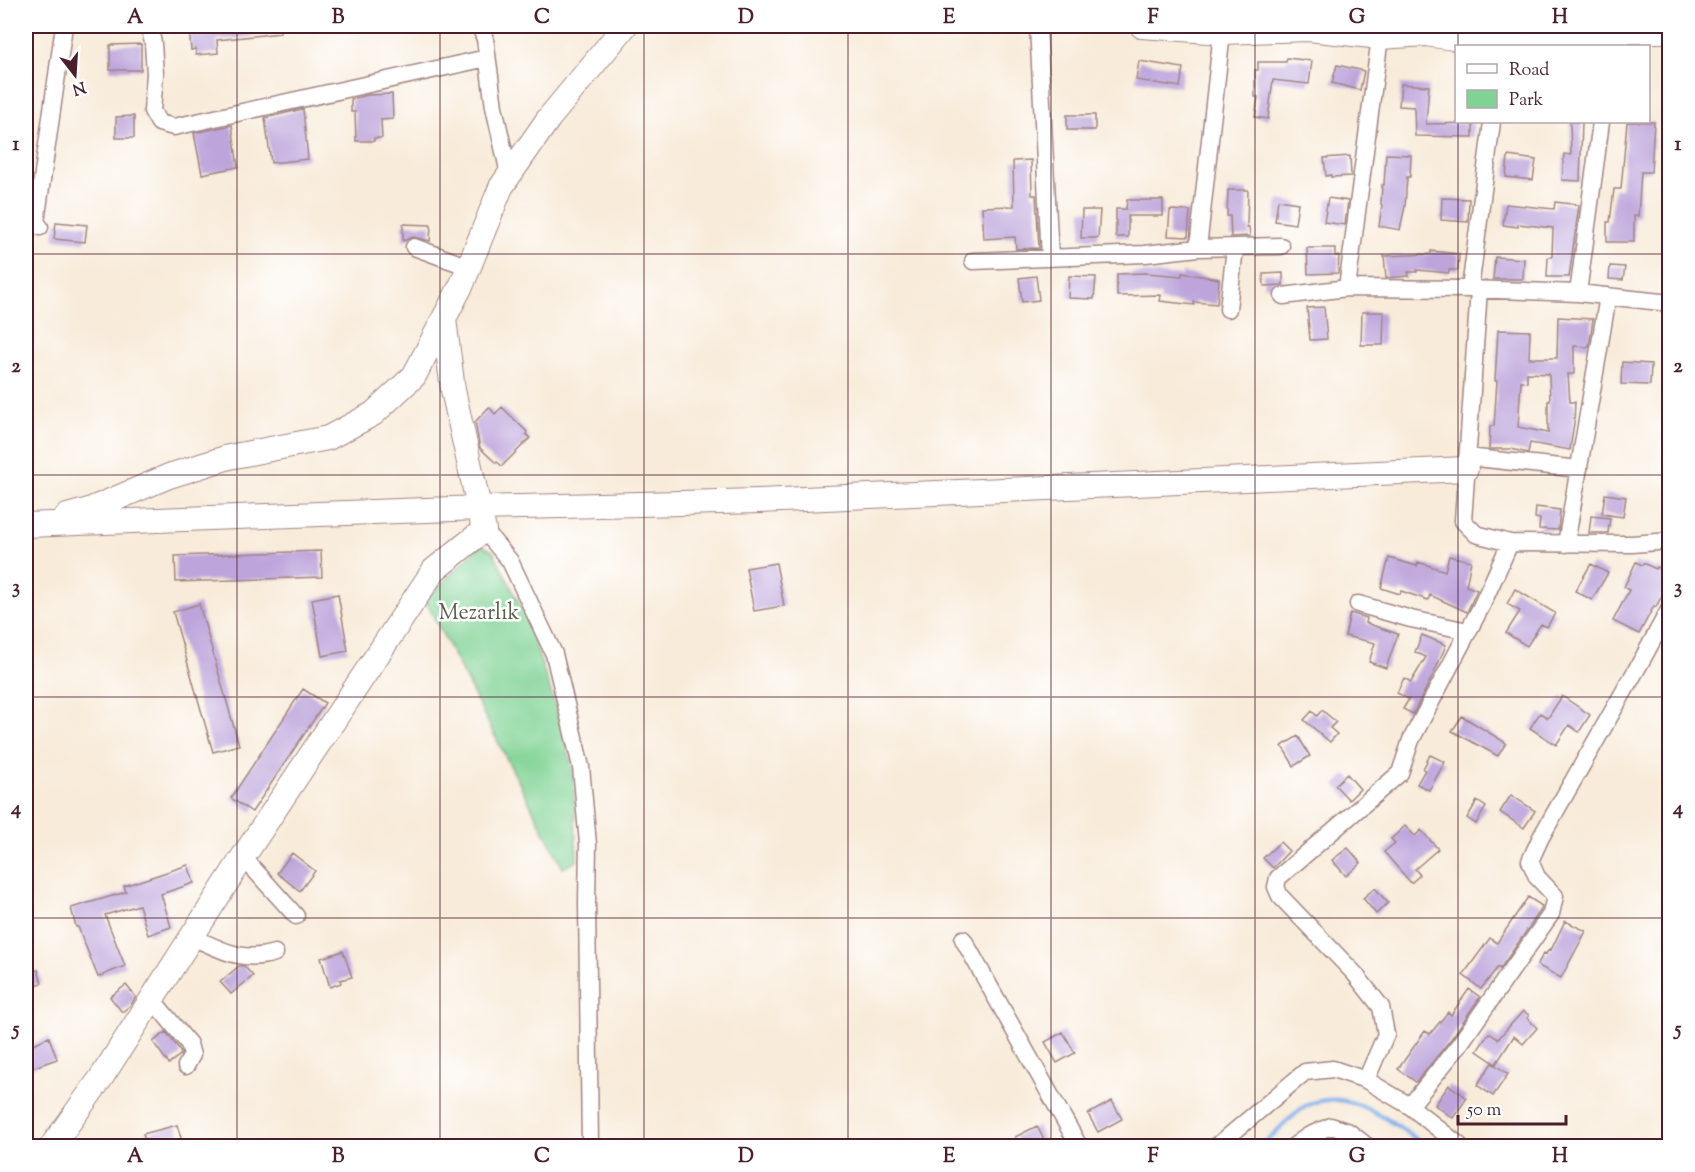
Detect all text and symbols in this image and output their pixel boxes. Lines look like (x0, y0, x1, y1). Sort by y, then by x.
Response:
text: A (127, 4, 144, 33)
text: B (332, 4, 345, 33)
text: C (534, 4, 550, 33)
text: D (738, 4, 754, 33)
text: E (943, 4, 956, 33)
text: F (1147, 4, 1159, 33)
text: G (1349, 4, 1366, 33)
text: H (1552, 4, 1568, 33)
north arrow (45, 45, 105, 105)
legend (1455, 45, 1650, 123)
text: Road (1509, 58, 1549, 84)
text: N (69, 74, 88, 100)
text: Park (1509, 88, 1544, 114)
text: 1 (13, 131, 20, 160)
text: 1 (1675, 131, 1682, 160)
text: 2 (11, 353, 21, 382)
text: 2 (1673, 353, 1683, 382)
text: 3 (12, 574, 20, 603)
text: 3 (1674, 574, 1682, 603)
park label: Mezarlık (439, 598, 519, 630)
text: 4 (10, 795, 21, 824)
text: 4 (1672, 795, 1683, 824)
text: 5 (11, 1016, 20, 1045)
text: 5 (1673, 1016, 1682, 1045)
scale bar (1458, 1088, 1566, 1126)
text: 50 m (1466, 1098, 1502, 1124)
text: A (127, 1143, 144, 1172)
text: B (332, 1143, 345, 1172)
text: C (534, 1143, 550, 1172)
text: D (738, 1143, 754, 1172)
text: E (943, 1143, 956, 1172)
text: F (1147, 1143, 1159, 1172)
text: G (1349, 1143, 1366, 1172)
text: H (1552, 1143, 1568, 1172)

